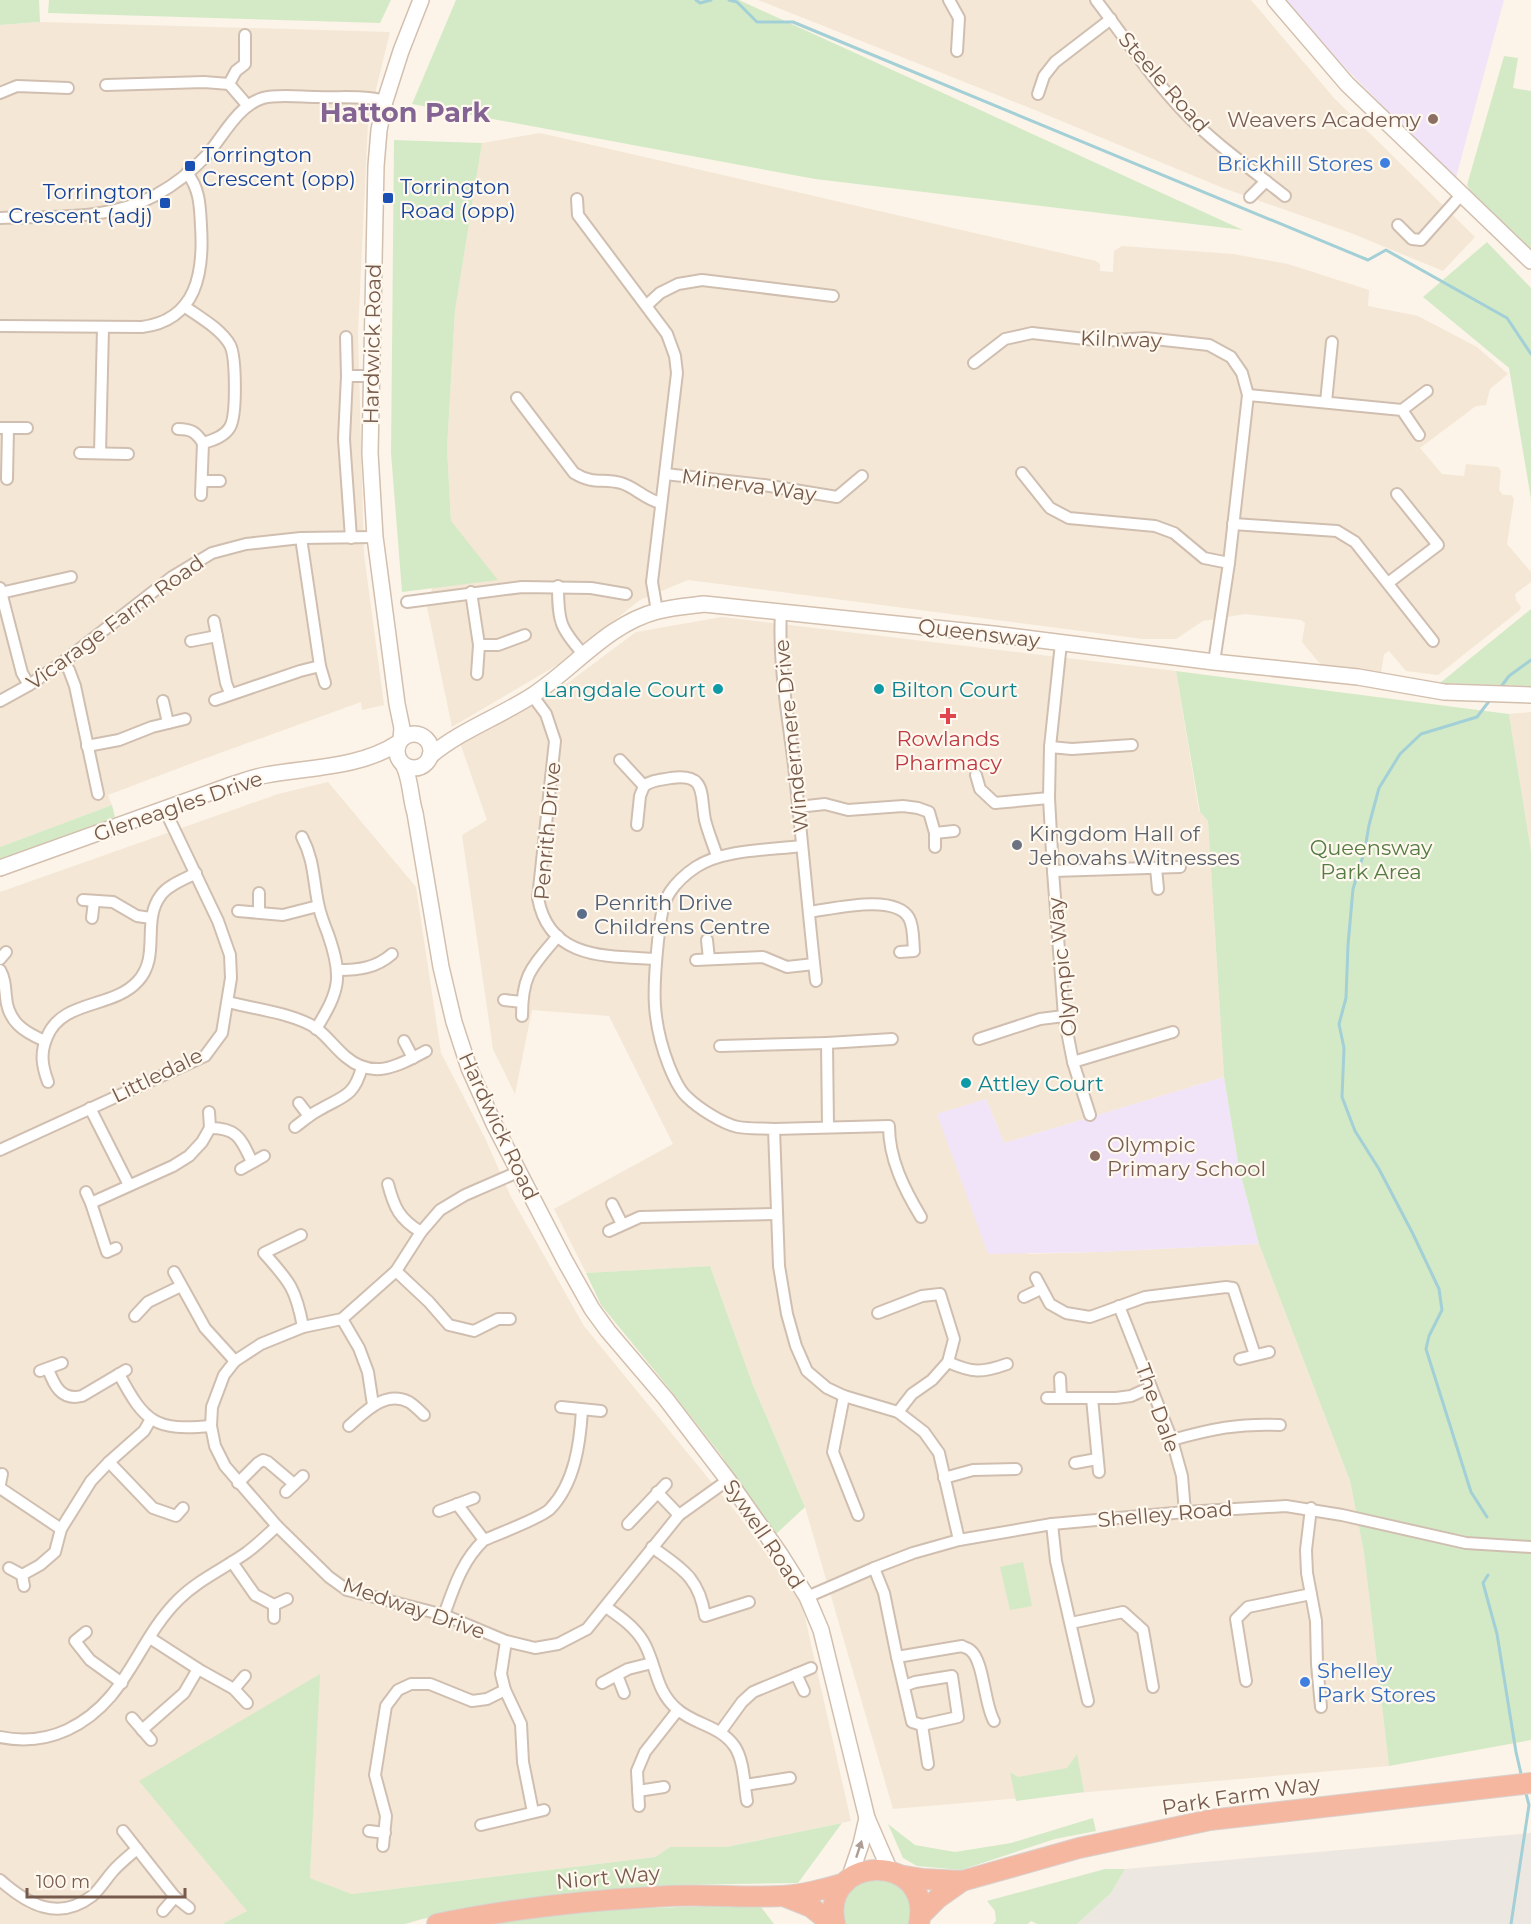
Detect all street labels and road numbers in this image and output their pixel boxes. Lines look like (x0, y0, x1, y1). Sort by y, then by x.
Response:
street label: Steele Road (1114, 27, 1214, 137)
street label: Hardwick Road (358, 263, 386, 425)
street label: Kilnway (1080, 325, 1163, 353)
street label: Minerva Way (680, 463, 819, 507)
street label: Vicarage Farm Road (22, 549, 208, 695)
street label: Queensway (917, 613, 1042, 653)
street label: Windermere Drive (768, 638, 814, 834)
street label: Penrith Drive (529, 761, 565, 901)
street label: Gleneagles Drive (90, 765, 266, 847)
street label: Olympic Way (1042, 896, 1082, 1038)
street label: Littledale (108, 1042, 206, 1108)
street label: Hardwick Road (454, 1048, 544, 1204)
street label: The Dale (1130, 1360, 1186, 1456)
street label: Sywell Road (718, 1474, 810, 1594)
street label: Shelley Road (1096, 1496, 1234, 1532)
street label: Medway Drive (340, 1572, 488, 1644)
street label: Park Farm Way (1160, 1770, 1323, 1820)
street label: Niort Way (555, 1860, 662, 1894)

